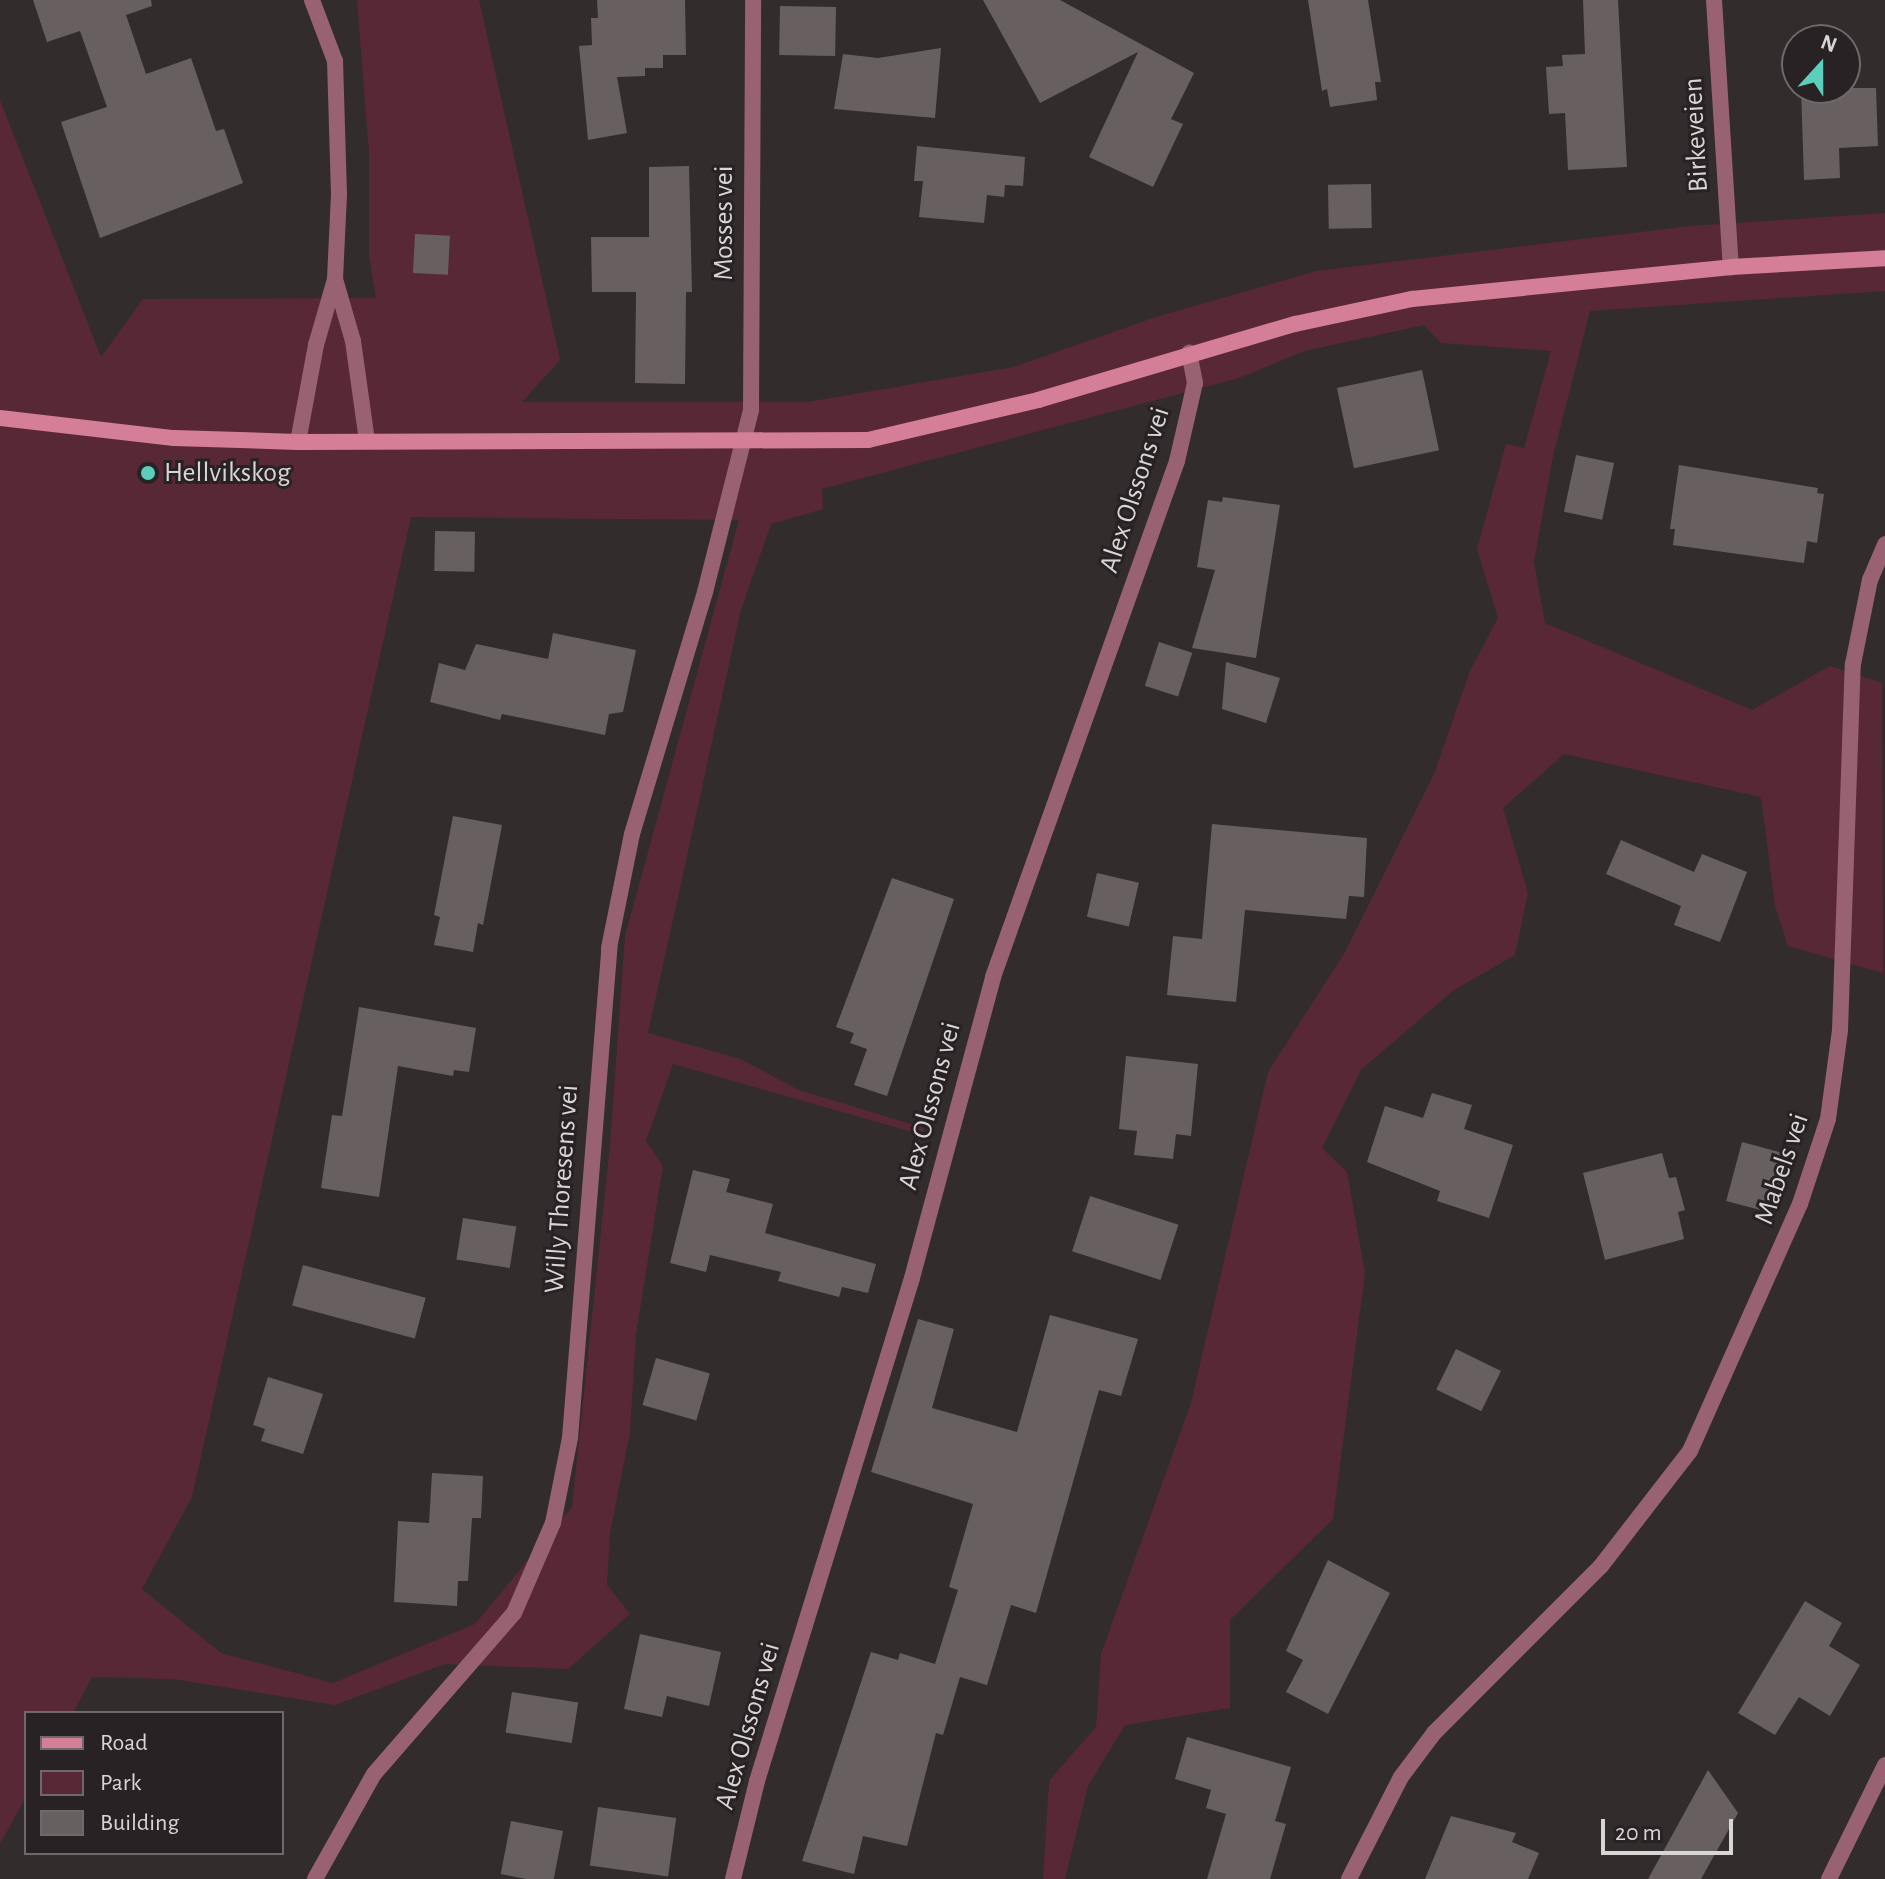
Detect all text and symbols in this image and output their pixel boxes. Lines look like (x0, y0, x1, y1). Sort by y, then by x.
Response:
north arrow (1781, 24, 1861, 104)
text: N (1818, 30, 1840, 56)
street label: Birkeveien (1676, 77, 1716, 193)
street label: Mosses vei (707, 165, 741, 281)
street label: Alex Olssons vei (1092, 403, 1178, 577)
place label: Hellvikskog (164, 456, 291, 490)
marker: Hellvikskog (139, 464, 157, 482)
street label: Alex Olssons vei (891, 1018, 969, 1194)
street label: Willy Thoresens vei (538, 1083, 586, 1295)
street label: Mabels vei (1747, 1109, 1817, 1229)
street label: Alex Olssons vei (708, 1639, 788, 1813)
legend (24, 1711, 284, 1855)
text: Road (100, 1731, 148, 1755)
text: Park (100, 1771, 141, 1795)
scale bar (1605, 1803, 1737, 1853)
text: Building (100, 1811, 179, 1835)
text: 20 m (1615, 1821, 1662, 1845)

